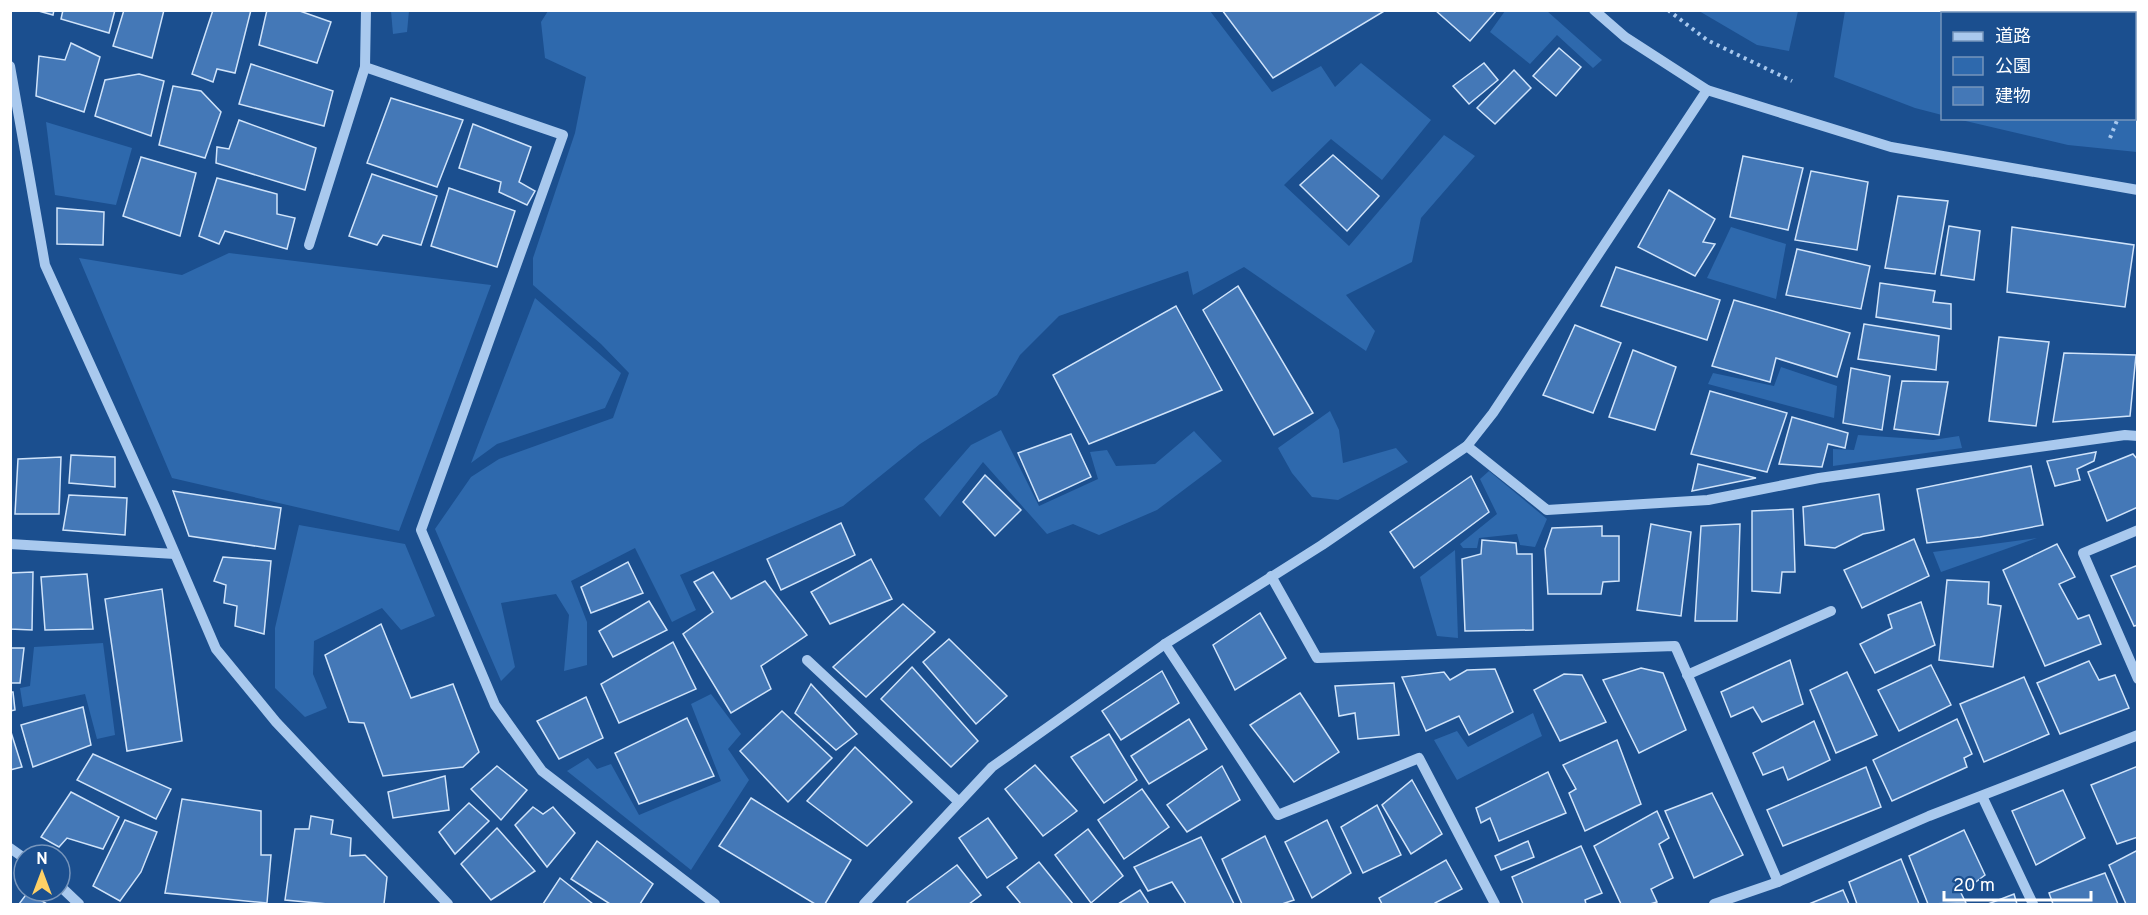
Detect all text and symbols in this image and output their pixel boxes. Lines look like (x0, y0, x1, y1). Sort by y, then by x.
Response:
legend (1941, 12, 2136, 120)
text: 道路 (1995, 26, 2031, 49)
text: 公園 (1995, 56, 2031, 79)
text: 建物 (1995, 86, 2031, 109)
north arrow (12, 843, 72, 903)
text: N (36, 850, 48, 870)
scale bar (1944, 864, 2091, 902)
text: 20 m (1953, 875, 1995, 898)

